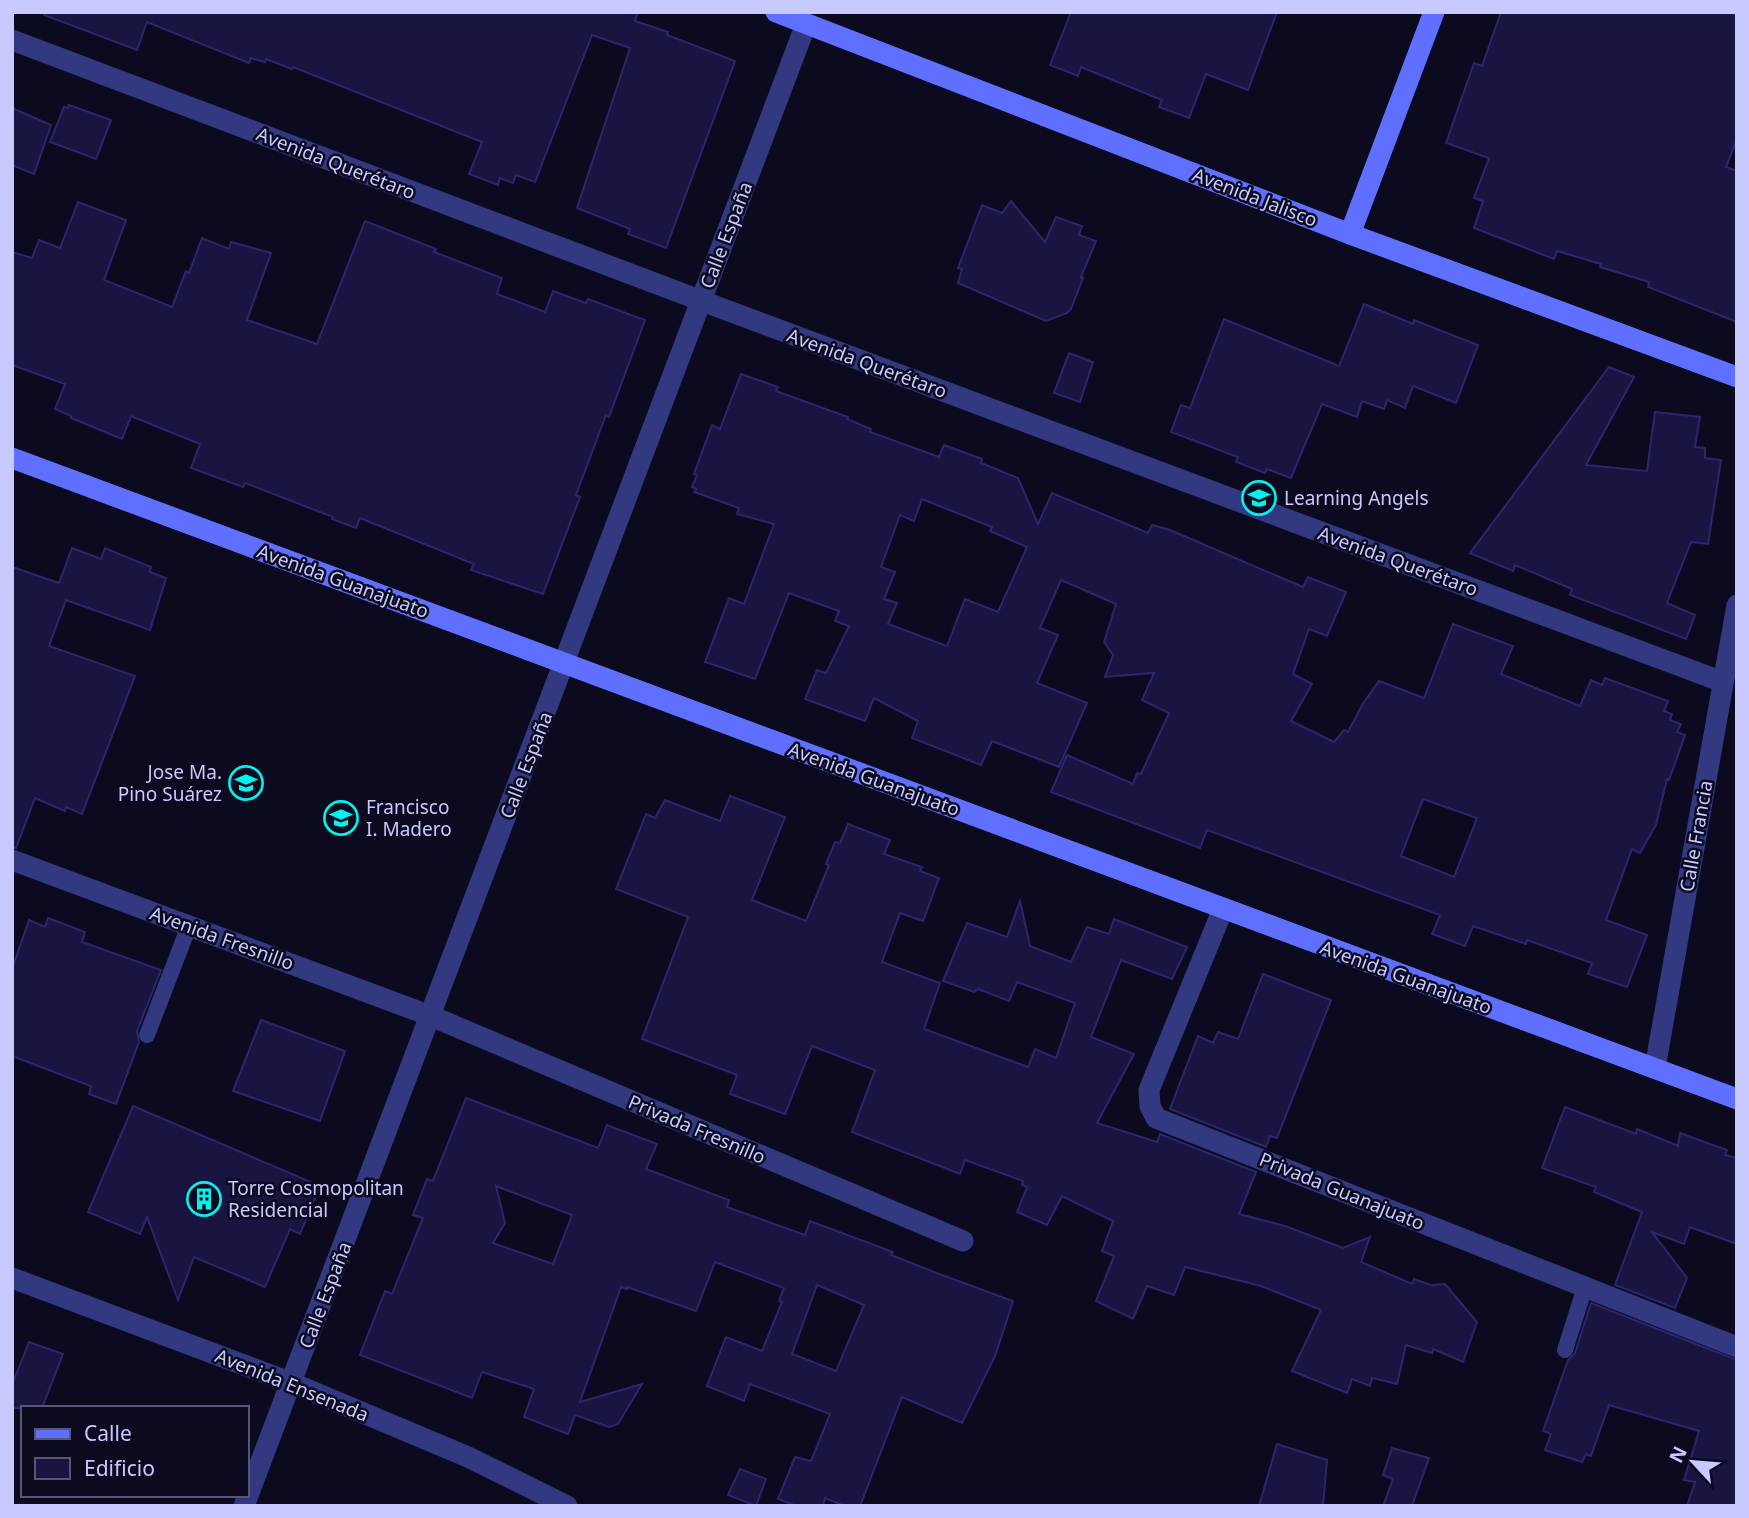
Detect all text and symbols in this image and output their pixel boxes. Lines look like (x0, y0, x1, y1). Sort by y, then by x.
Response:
street label: Avenida Querétaro (253, 121, 419, 205)
street label: Avenida Jalisco (1189, 161, 1321, 233)
street label: Calle España (694, 178, 758, 292)
street label: Avenida Querétaro (783, 322, 951, 404)
school or university icon: Learning Angels (1240, 479, 1278, 517)
place label: Learning Angels (1284, 485, 1428, 511)
street label: Avenida Querétaro (1314, 520, 1482, 602)
street label: Avenida Guanajuato (254, 538, 432, 624)
street label: Calle España (494, 708, 558, 822)
street label: Avenida Guanajuato (785, 736, 963, 822)
place label: Jose Ma. Pino Suárez (118, 759, 222, 807)
school or university icon: Jose Ma. Pino Suárez (227, 764, 265, 802)
street label: Calle Francia (1673, 778, 1719, 894)
place label: Francisco I. Madero (366, 794, 452, 842)
school or university icon: Francisco I. Madero (322, 799, 360, 837)
street label: Avenida Fresnillo (146, 900, 298, 976)
street label: Avenida Guanajuato (1317, 934, 1495, 1020)
street label: Privada Fresnillo (624, 1088, 770, 1170)
street label: Privada Guanajuato (1255, 1146, 1429, 1236)
place label: Torre Cosmopolitan Residencial (228, 1175, 404, 1223)
building icon: Torre Cosmopolitan Residencial (185, 1180, 223, 1218)
street label: Calle España (293, 1238, 357, 1352)
street label: Avenida Ensenada (211, 1342, 373, 1428)
legend (21, 1406, 248, 1497)
text: Calle (84, 1419, 132, 1447)
north arrow (1658, 1427, 1728, 1497)
text: N (1663, 1442, 1693, 1467)
text: Edificio (84, 1454, 155, 1482)

